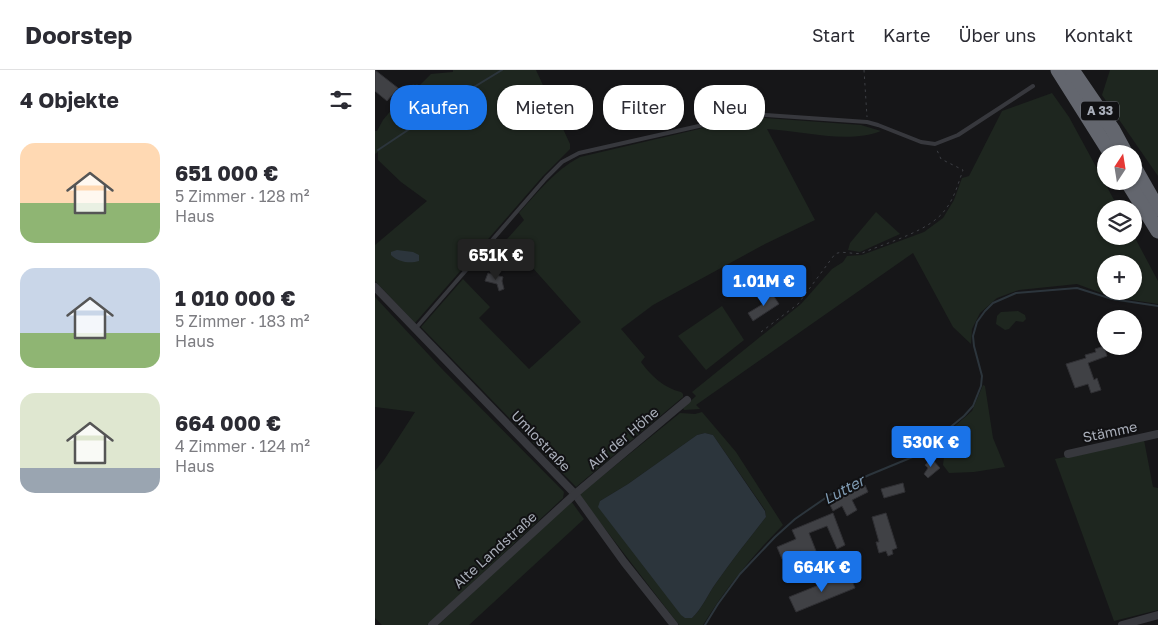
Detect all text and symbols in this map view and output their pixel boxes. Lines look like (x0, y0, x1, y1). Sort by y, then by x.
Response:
text: Doorstep (25, 20, 132, 49)
text: Start (812, 24, 855, 46)
text: Karte (883, 24, 930, 46)
text: Über uns (958, 24, 1036, 46)
text: Kontakt (1064, 24, 1133, 46)
chip: Kaufen (390, 85, 487, 130)
chip: Mieten (497, 85, 593, 130)
chip: Filter (603, 85, 684, 130)
chip: Neu (694, 85, 765, 130)
icon: filters (327, 86, 355, 114)
text: 4 Objekte (20, 87, 119, 113)
road number: A 33 (1081, 101, 1119, 120)
north arrow (1097, 145, 1143, 190)
map controls (1097, 145, 1142, 355)
text: 651 000 € (175, 160, 278, 186)
icon: home (60, 163, 120, 223)
text: 5 Zimmer · 128 m² (175, 186, 310, 206)
button: layers (1097, 200, 1142, 245)
text: Haus (175, 206, 214, 226)
pin: 651K € (455, 238, 537, 281)
text: 651K € (468, 245, 524, 265)
button: + (1097, 255, 1142, 300)
pin: 1.01M € (718, 264, 810, 307)
text: 1.01M € (733, 271, 795, 291)
text: 1 010 000 € (175, 285, 295, 311)
icon: home (60, 288, 120, 348)
button: − (1097, 310, 1142, 355)
text: 5 Zimmer · 183 m² (175, 311, 310, 331)
text: Haus (175, 331, 214, 351)
street label: Auf der Höhe (584, 403, 662, 472)
street label: Umlostraße (508, 407, 575, 475)
text: 664 000 € (175, 410, 281, 436)
icon: home (60, 413, 120, 473)
street label: Stämme (1081, 417, 1139, 446)
pin: 530K € (890, 426, 972, 468)
text: 530K € (903, 432, 959, 452)
text: 4 Zimmer · 124 m² (175, 436, 310, 456)
text: Haus (175, 456, 214, 476)
water label: Lutter (820, 470, 869, 507)
street label: Alte Landstraße (449, 508, 540, 591)
pin: 664K € (781, 550, 863, 593)
text: 664K € (793, 557, 851, 577)

